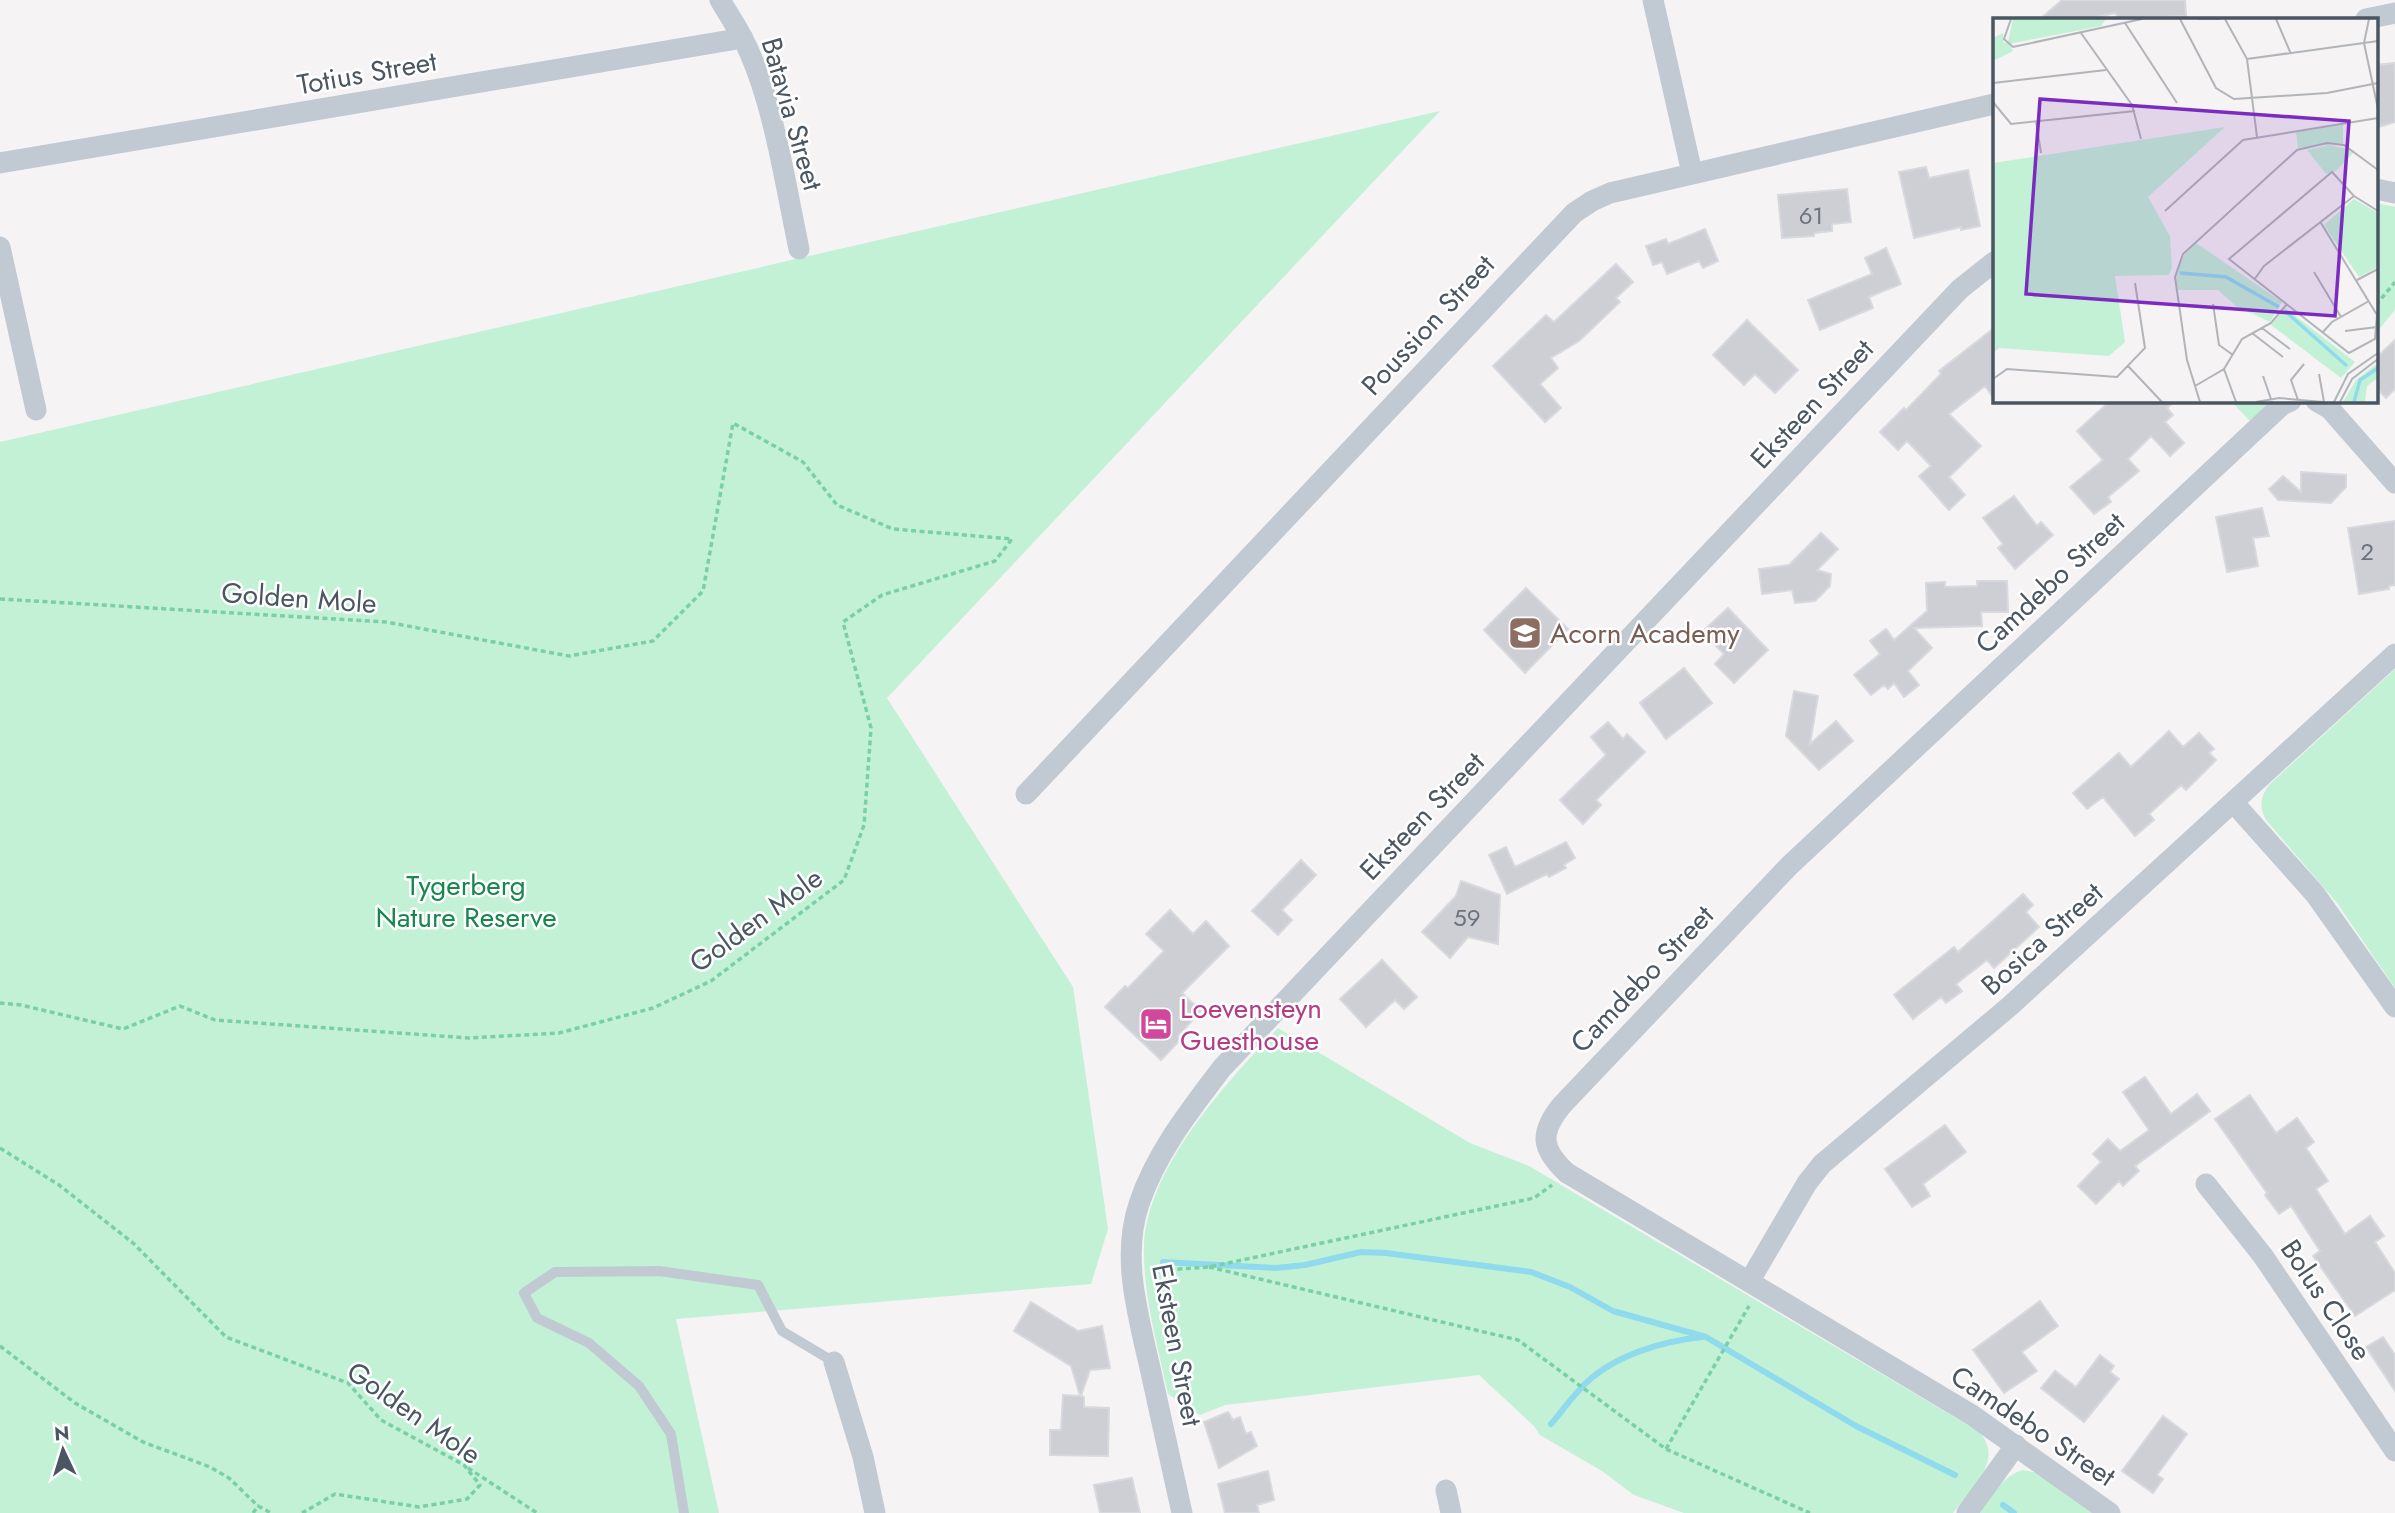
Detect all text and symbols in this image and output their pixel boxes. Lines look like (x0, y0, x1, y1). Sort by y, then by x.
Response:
inset map (1993, 18, 2378, 402)
street label: Batavia Street (751, 33, 833, 196)
street label: Totius Street (294, 41, 440, 105)
house number: 61 (1799, 198, 1823, 233)
street label: Poussion Street (1352, 245, 1504, 405)
street label: Eksteen Street (1741, 330, 1883, 478)
street label: Camdebo Street (1966, 503, 2134, 663)
house number: 2 (2360, 534, 2374, 569)
street label: Golden Mole (220, 572, 378, 624)
place label: Acorn Academy (1550, 613, 1740, 654)
school or university icon: Acorn Academy (1506, 614, 1544, 652)
street label: Eksteen Street (1350, 742, 1494, 889)
street label: Golden Mole (681, 858, 831, 982)
park label: Tygerberg Nature Reserve (375, 865, 557, 938)
street label: Bosica Street (1972, 873, 2112, 1005)
street label: Camdebo Street (1561, 896, 1723, 1062)
house number: 59 (1453, 900, 1481, 935)
place label: Loevensteyn Guesthouse (1180, 988, 1322, 1061)
hotel icon: Loevensteyn Guesthouse (1137, 1005, 1175, 1043)
street label: Bolus Close (2270, 1231, 2382, 1369)
street label: Eksteen Street (1141, 1260, 1213, 1430)
street label: Golden Mole (338, 1352, 490, 1474)
street label: Camdebo Street (1942, 1356, 2124, 1497)
north arrow (28, 1415, 98, 1485)
text: N (53, 1420, 70, 1448)

